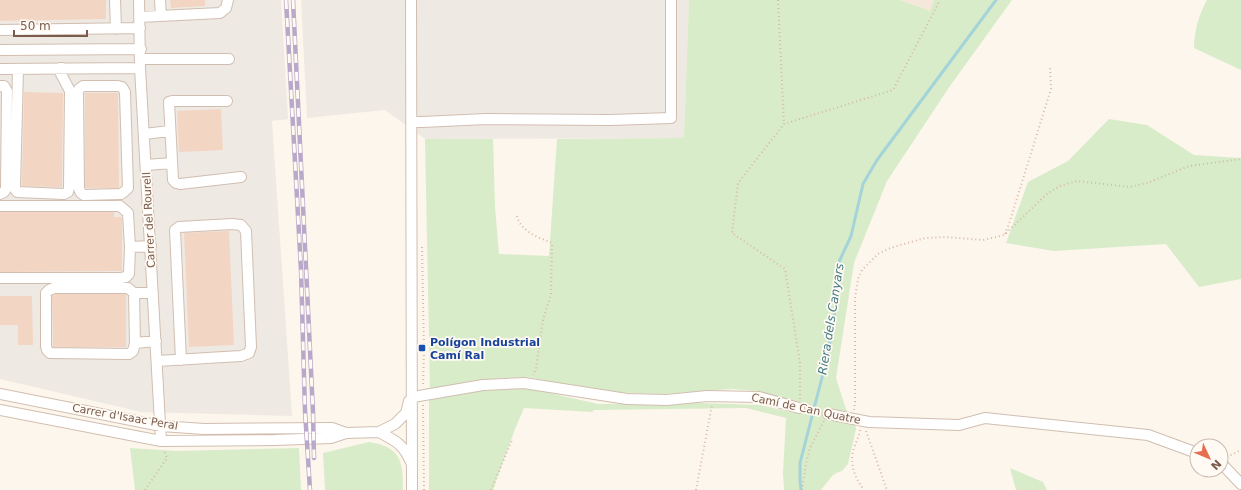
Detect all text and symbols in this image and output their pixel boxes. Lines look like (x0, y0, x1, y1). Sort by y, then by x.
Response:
scale bar (14, 12, 87, 38)
text: 50 m (20, 19, 51, 33)
street label: Carrer del Rourell (140, 172, 158, 268)
water label: Riera dels Canyars (815, 262, 847, 376)
place label: Polígon Industrial Camí Ral (430, 336, 540, 362)
marker: Polígon Industrial Camí Ral (417, 343, 427, 353)
street label: Camí de Can Quatre (750, 391, 862, 427)
street label: Carrer d'Isaac Peral (71, 401, 179, 433)
north arrow (1189, 438, 1229, 478)
text: N (1208, 457, 1224, 472)

